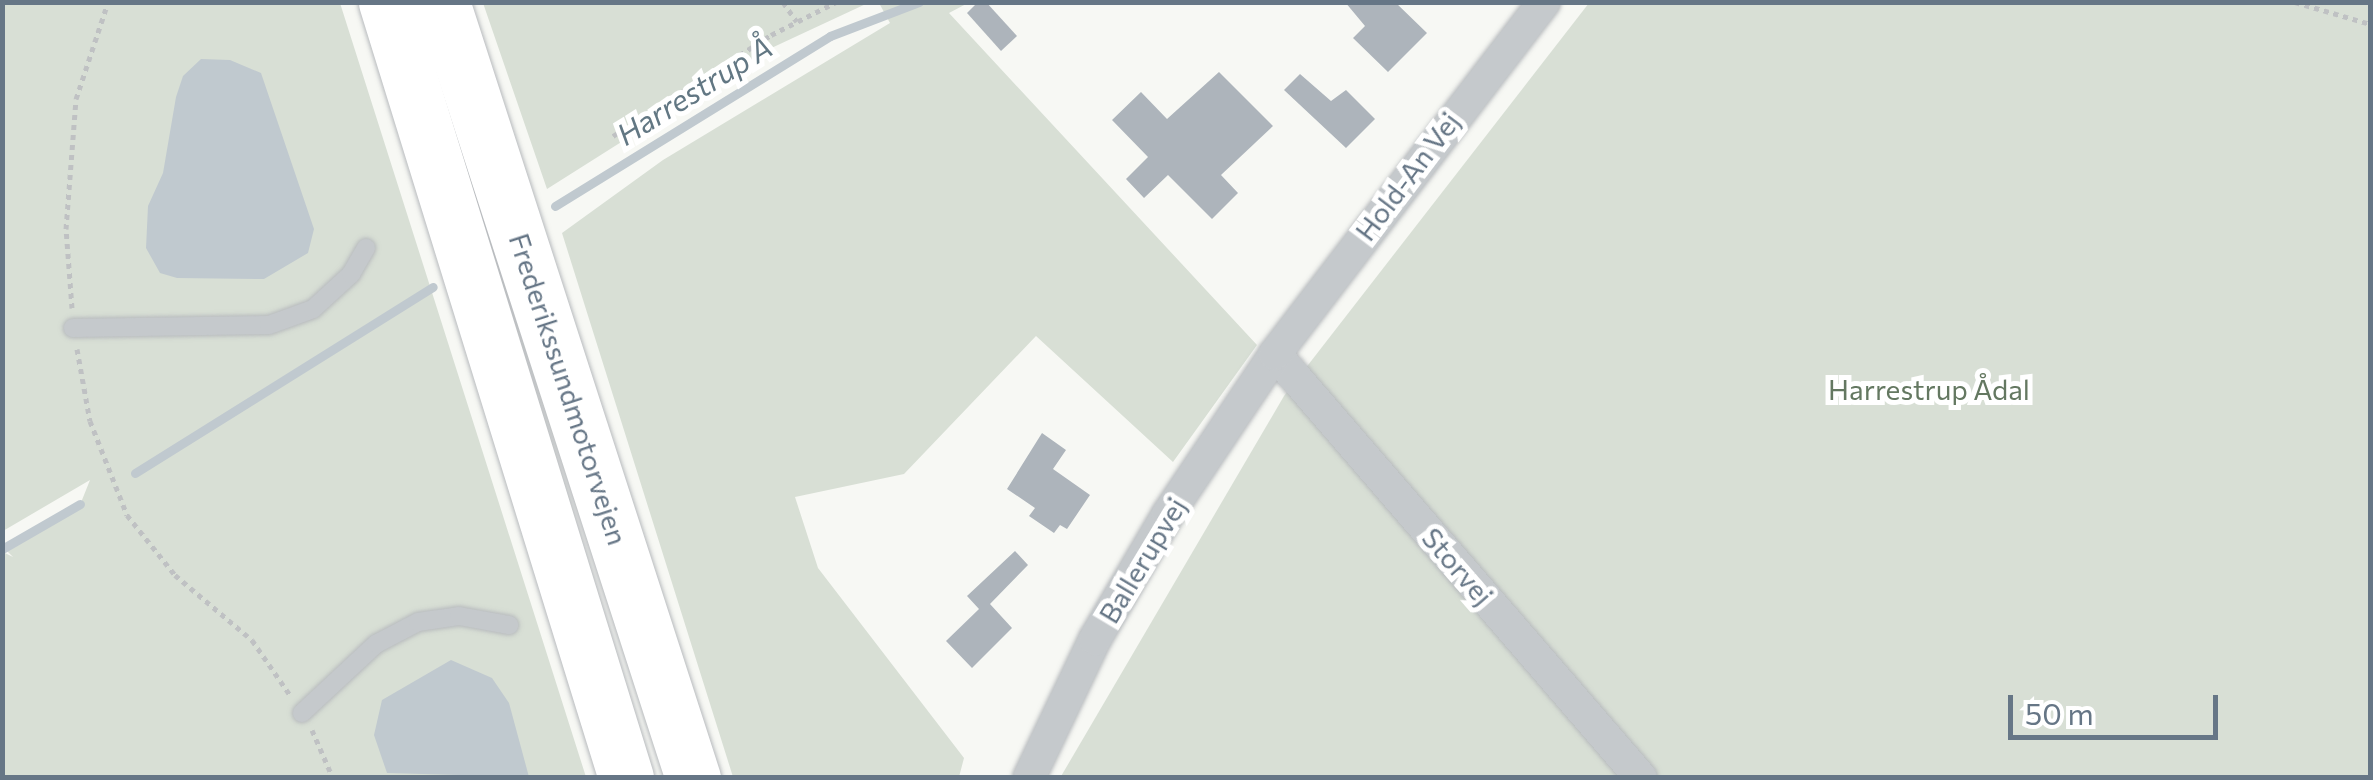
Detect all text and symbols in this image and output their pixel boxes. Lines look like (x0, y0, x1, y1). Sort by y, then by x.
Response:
water label: Harrestrup Å (610, 28, 778, 152)
street label: Hold-An Vej (1348, 105, 1466, 247)
street label: Frederikssundmotorvejen (503, 229, 635, 549)
park label: Harrestrup Ådal (1828, 372, 2030, 406)
street label: Ballerupvej (1091, 491, 1193, 629)
street label: Storvej (1415, 521, 1501, 611)
scale bar (2013, 675, 2223, 737)
text: 50 m (2025, 694, 2094, 731)

